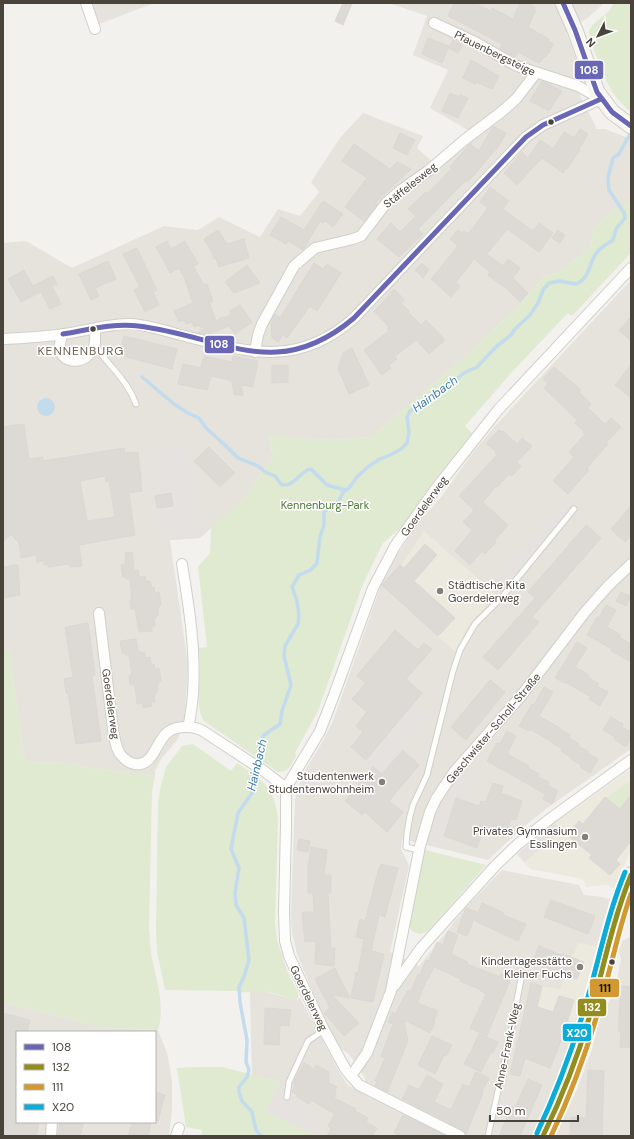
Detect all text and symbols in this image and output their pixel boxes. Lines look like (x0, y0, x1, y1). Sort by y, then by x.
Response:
north arrow (578, 16, 618, 56)
street label: Pfauenbergsteige (452, 27, 538, 79)
text: N (583, 35, 598, 50)
line badge: 108 (574, 60, 604, 80)
text: 108 (580, 63, 598, 77)
unlabelled marker (546, 117, 556, 127)
street label: Stäffelesweg (380, 159, 440, 211)
unlabelled marker (88, 324, 98, 334)
line badge: 108 (204, 335, 235, 354)
text: 108 (210, 337, 228, 351)
district label: KENNENBURG (38, 343, 124, 359)
water label: Hainbach (409, 372, 461, 416)
street label: Goerdelerweg (397, 473, 451, 539)
park label: Kennenburg-Park (281, 498, 370, 512)
place label: Städtische Kita Goerdelerweg (448, 578, 525, 605)
marker: Städtische Kita Goerdelerweg (435, 586, 445, 596)
street label: Goerdelerweg (99, 668, 123, 740)
street label: Geschwister-Scholl-Straße (443, 670, 543, 786)
water label: Hainbach (243, 738, 271, 792)
place label: Studentenwerk Studentenwohnheim (268, 769, 374, 796)
marker: Studentenwerk Studentenwohnheim (377, 777, 387, 787)
place label: Privates Gymnasium Esslingen (473, 824, 577, 851)
marker: Privates Gymnasium Esslingen (580, 832, 590, 842)
place label: Kindertagesstätte Kleiner Fuchs (481, 954, 572, 981)
unlabelled marker (607, 957, 617, 967)
marker: Kindertagesstätte Kleiner Fuchs (575, 962, 585, 972)
street label: Goerdelerweg (287, 963, 331, 1033)
line badge: 111 (589, 978, 620, 998)
text: 111 (599, 981, 611, 995)
line badge: 132 (577, 998, 607, 1017)
text: 132 (584, 1000, 600, 1014)
street label: Anne-Frank-Weg (491, 1002, 523, 1090)
line badge: X20 (562, 1023, 592, 1042)
text: X20 (566, 1026, 588, 1040)
legend (16, 1031, 156, 1123)
text: 108 (52, 1039, 71, 1055)
text: 132 (52, 1059, 70, 1075)
text: 111 (52, 1079, 63, 1095)
scale bar (490, 1097, 578, 1123)
text: X20 (52, 1099, 74, 1115)
text: 50 m (496, 1103, 525, 1119)

